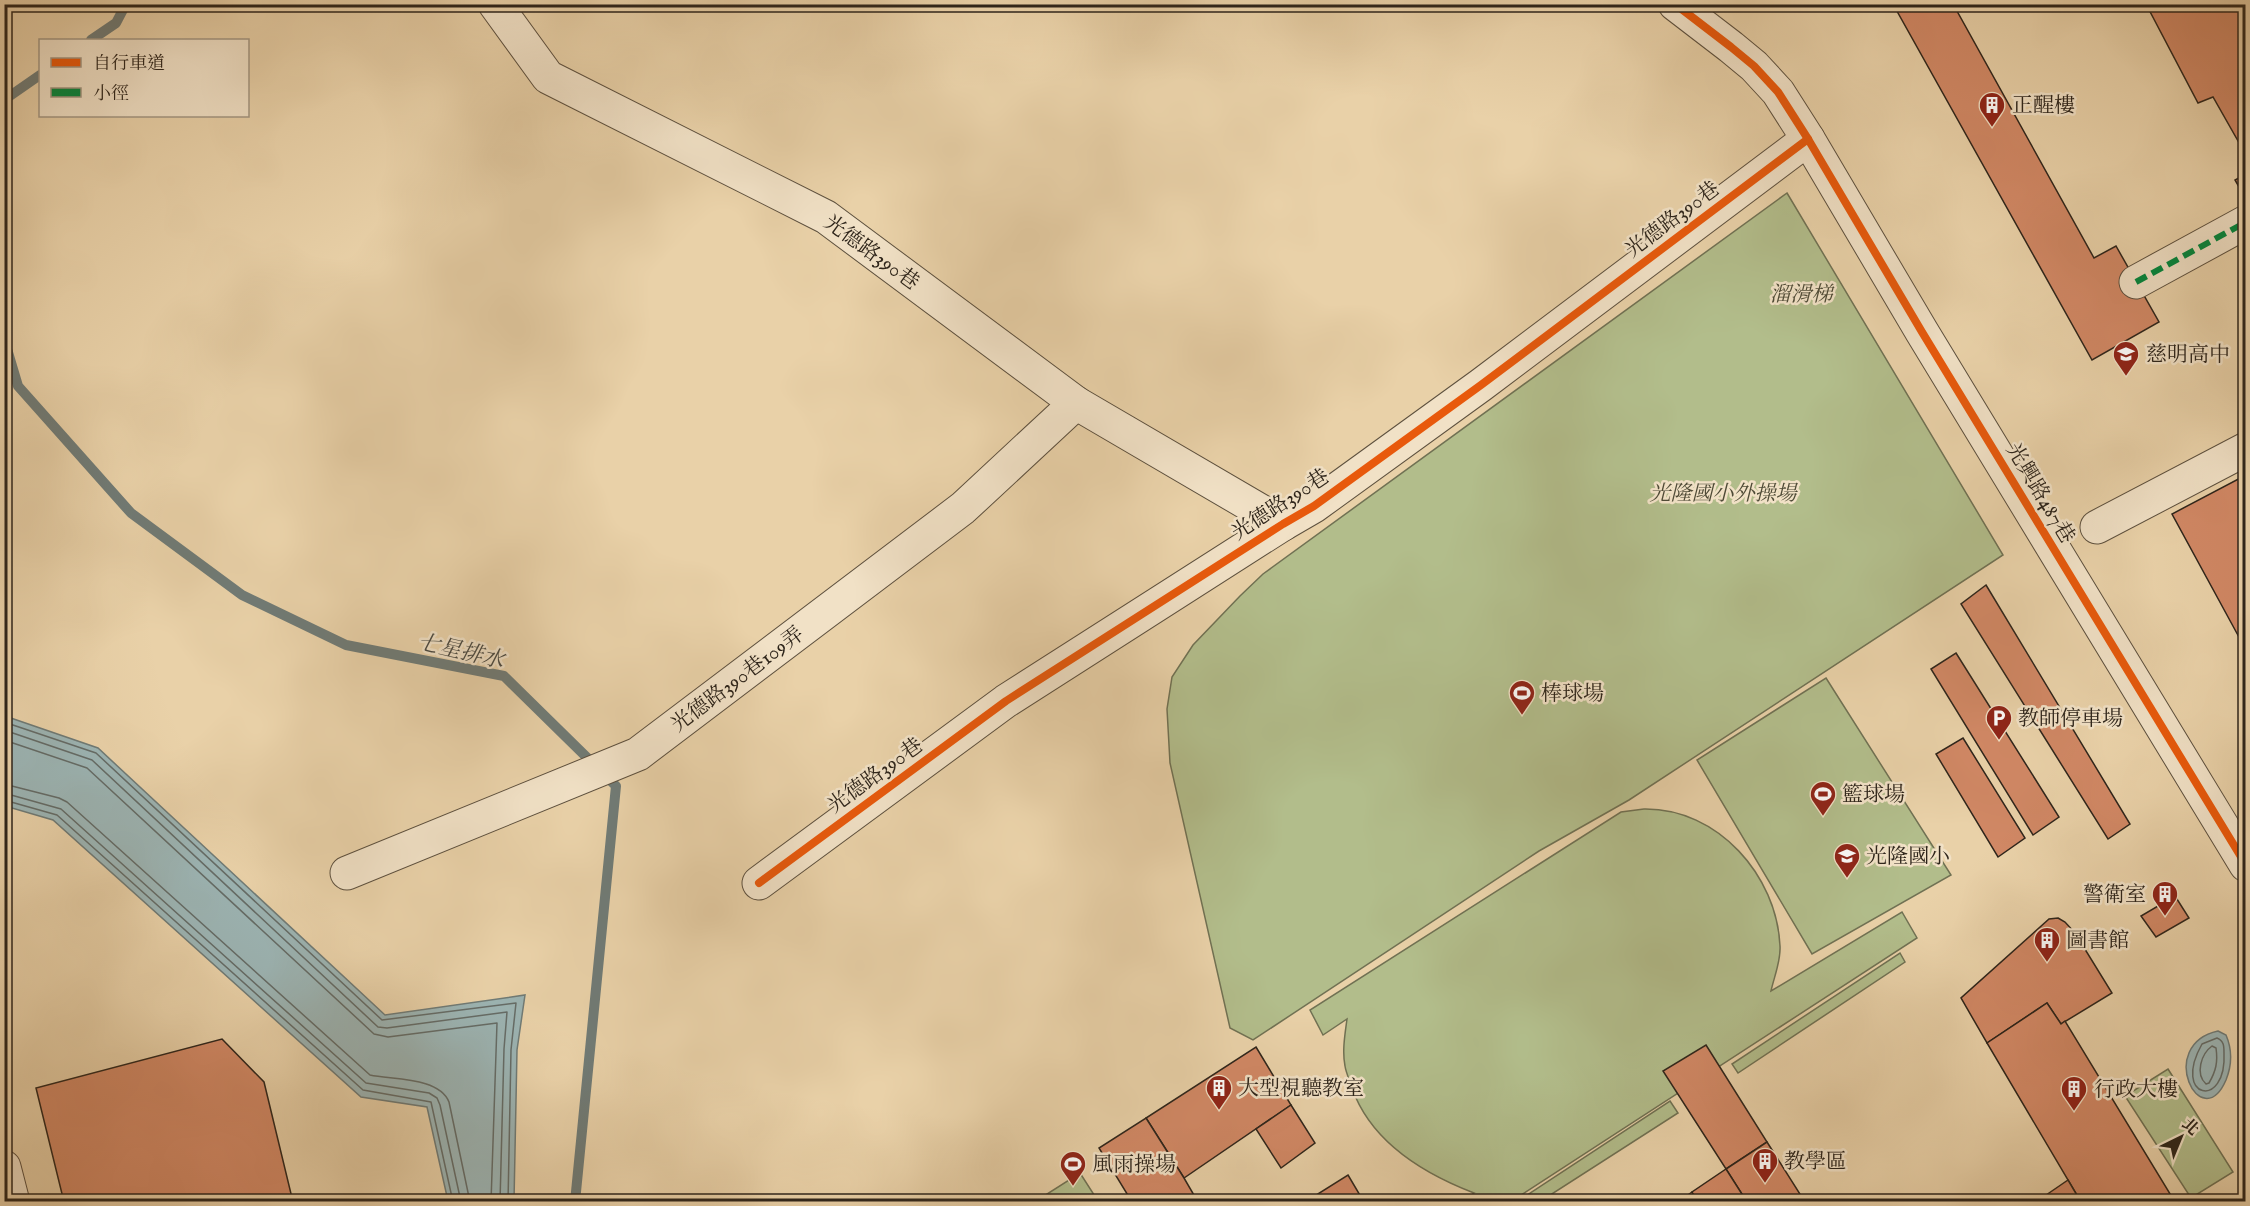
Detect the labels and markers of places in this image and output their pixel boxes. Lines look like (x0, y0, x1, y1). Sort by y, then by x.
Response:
building icon: 正醒樓 (1977, 90, 2007, 128)
place label: 正醒樓 (2012, 93, 2075, 120)
school or university icon: 慈明高中 (2111, 339, 2141, 377)
place label: 慈明高中 (2146, 342, 2230, 369)
sports icon: 棒球場 (1507, 678, 1537, 716)
place label: 棒球場 (1541, 681, 1604, 708)
parking icon: 教師停車場 (1984, 703, 2014, 741)
place label: 教師停車場 (2018, 706, 2123, 733)
sports icon: 籃球場 (1808, 779, 1838, 817)
place label: 籃球場 (1842, 782, 1905, 809)
school or university icon: 光隆國小 (1832, 841, 1862, 879)
place label: 光隆國小 (1866, 844, 1950, 871)
building icon: 警衛室 (2150, 879, 2180, 917)
place label: 警衛室 (2083, 882, 2146, 909)
building icon: 圖書館 (2032, 925, 2062, 963)
place label: 圖書館 (2066, 928, 2129, 955)
building icon: 大型視聽教室 (1204, 1073, 1234, 1111)
building icon: 行政大樓 (2059, 1074, 2089, 1112)
place label: 大型視聽教室 (1238, 1076, 1364, 1103)
place label: 行政大樓 (2094, 1077, 2178, 1104)
building icon: 教學區 (1750, 1146, 1780, 1184)
sports icon: 風雨操場 (1058, 1149, 1088, 1187)
place label: 教學區 (1784, 1149, 1847, 1176)
place label: 風雨操場 (1092, 1152, 1176, 1179)

